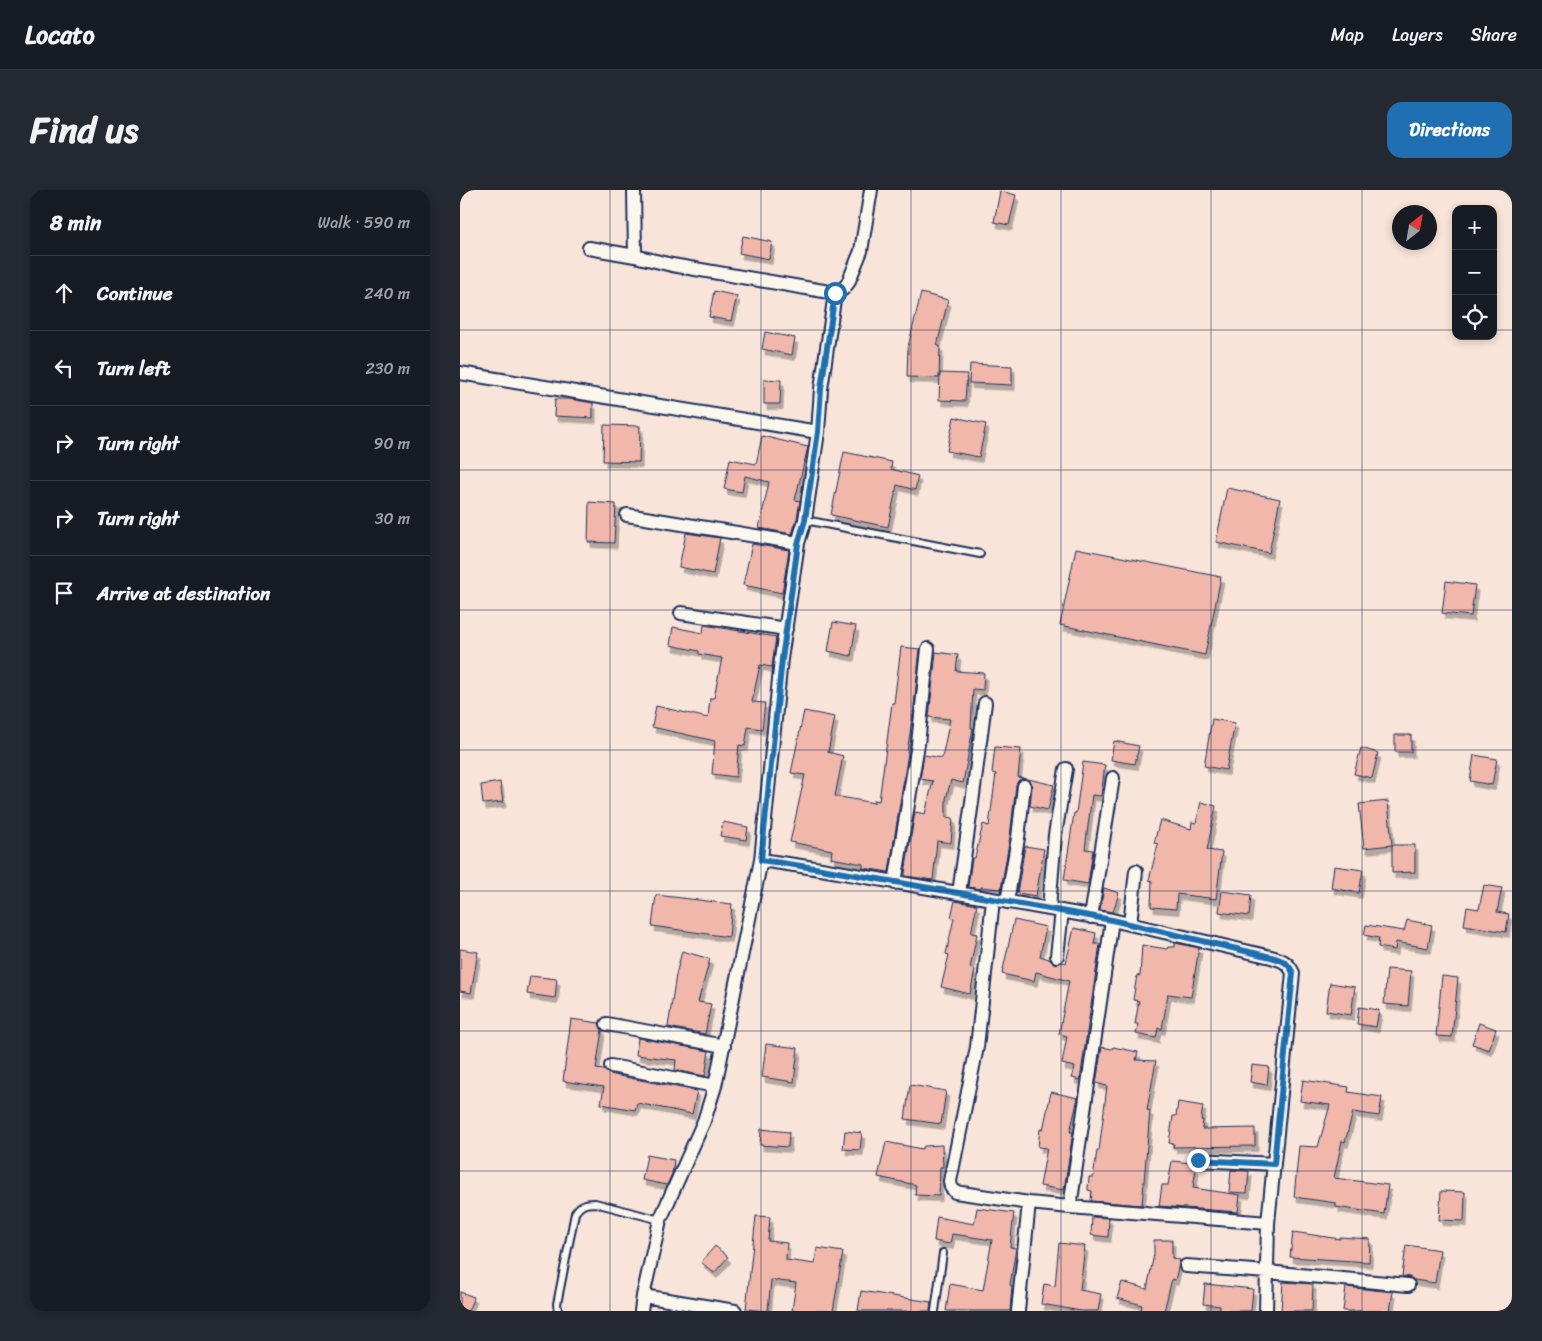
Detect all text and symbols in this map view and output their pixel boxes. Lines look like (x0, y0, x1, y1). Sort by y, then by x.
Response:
text: Locato (25, 14, 95, 56)
text: Map (1331, 19, 1364, 51)
text: Layers (1392, 19, 1443, 51)
text: Share (1471, 19, 1517, 51)
text: Find us (30, 99, 138, 161)
button: Directions (1387, 102, 1512, 158)
text: 8 min (50, 204, 101, 242)
north arrow (1392, 205, 1437, 250)
map controls (1452, 205, 1497, 340)
button: + (1452, 205, 1497, 250)
text: Walk · 590 m (318, 208, 410, 237)
button: − (1452, 250, 1497, 295)
text: Continue (97, 277, 173, 310)
icon: ahead (50, 279, 78, 307)
text: 240 m (364, 279, 410, 308)
route start (824, 282, 847, 305)
button: locate (1452, 295, 1497, 340)
text: Turn left (97, 352, 170, 385)
icon: left (50, 354, 78, 382)
text: 230 m (365, 354, 410, 383)
text: Turn right (97, 427, 179, 460)
icon: right (50, 429, 78, 457)
text: 90 m (374, 429, 410, 458)
text: Turn right (97, 502, 179, 535)
icon: right (50, 504, 78, 532)
text: 30 m (375, 504, 410, 533)
text: Arrive at destination (97, 577, 270, 610)
icon: arrive (50, 579, 78, 607)
route end (1187, 1149, 1210, 1172)

